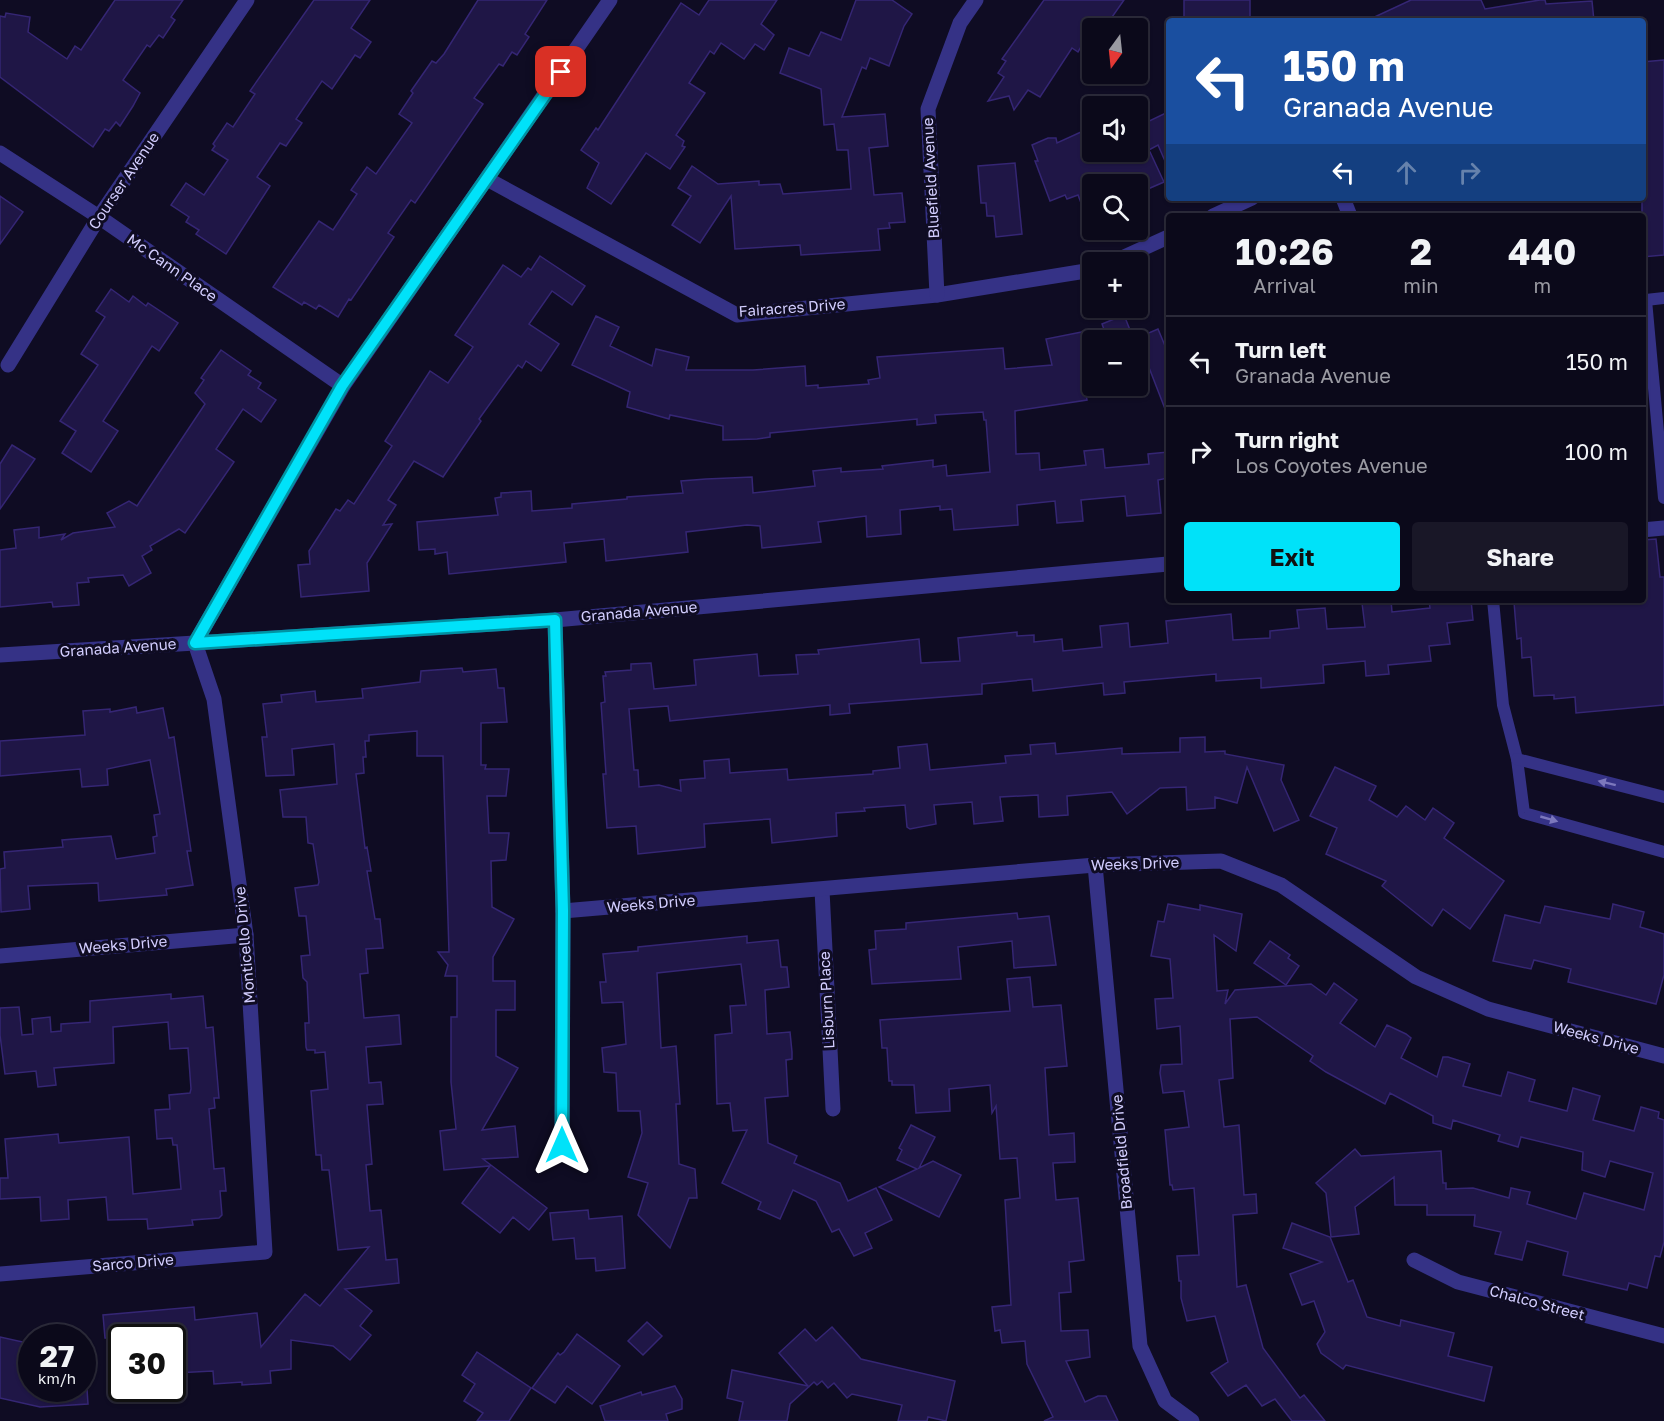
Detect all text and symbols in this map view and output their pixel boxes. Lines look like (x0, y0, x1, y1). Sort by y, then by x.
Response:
north arrow (1082, 18, 1148, 84)
map controls (1082, 18, 1148, 396)
text: 150 m (1283, 40, 1405, 90)
icon: left (1184, 42, 1262, 120)
pin (535, 46, 586, 97)
icon: arrive (544, 55, 577, 88)
text: Granada Avenue (1283, 91, 1493, 123)
button: sound (1082, 96, 1148, 162)
street label: Bluefield Avenue (918, 117, 942, 239)
street label: Courser Avenue (84, 128, 162, 232)
icon: left (1327, 156, 1360, 189)
icon: ahead (1390, 156, 1423, 189)
icon: right (1453, 156, 1486, 189)
button: search (1082, 174, 1148, 240)
street label: Mc Cann Place (124, 229, 221, 305)
text: 10:26 (1235, 230, 1334, 273)
text: 2 (1410, 230, 1432, 273)
text: 440 (1508, 230, 1577, 273)
button: + (1082, 252, 1148, 318)
text: Arrival (1253, 273, 1316, 297)
text: min (1403, 273, 1439, 297)
text: m (1533, 273, 1551, 297)
street label: Fairacres Drive (738, 294, 846, 320)
button: − (1082, 330, 1148, 396)
text: Turn left (1235, 336, 1326, 363)
icon: left (1184, 345, 1217, 378)
text: 150 m (1566, 348, 1628, 375)
text: Granada Avenue (1235, 363, 1391, 387)
text: Turn right (1235, 426, 1339, 453)
icon: right (1184, 435, 1217, 468)
text: 100 m (1565, 438, 1628, 465)
text: Los Coyotes Avenue (1235, 453, 1428, 477)
button: Exit (1184, 522, 1400, 591)
button: Share (1412, 522, 1628, 591)
street label: Granada Avenue (580, 597, 698, 625)
street label: Granada Avenue (59, 634, 177, 660)
one-way arrow (1598, 777, 1617, 787)
one-way arrow (1539, 815, 1558, 825)
street label: Weeks Drive (1090, 852, 1180, 874)
street label: Monticello Drive (230, 886, 258, 1004)
street label: Weeks Drive (606, 890, 696, 916)
street label: Weeks Drive (78, 931, 168, 957)
street label: Lisburn Place (814, 951, 838, 1049)
street label: Weeks Drive (1551, 1017, 1642, 1057)
street label: Broadfield Drive (1107, 1094, 1135, 1210)
position arrow (530, 1113, 594, 1177)
street label: Sarco Drive (91, 1249, 175, 1275)
street label: Chalco Street (1488, 1281, 1587, 1323)
speed limit sign: 30 (108, 1324, 186, 1402)
text: 27 (40, 1338, 74, 1374)
text: km/h (38, 1369, 76, 1387)

